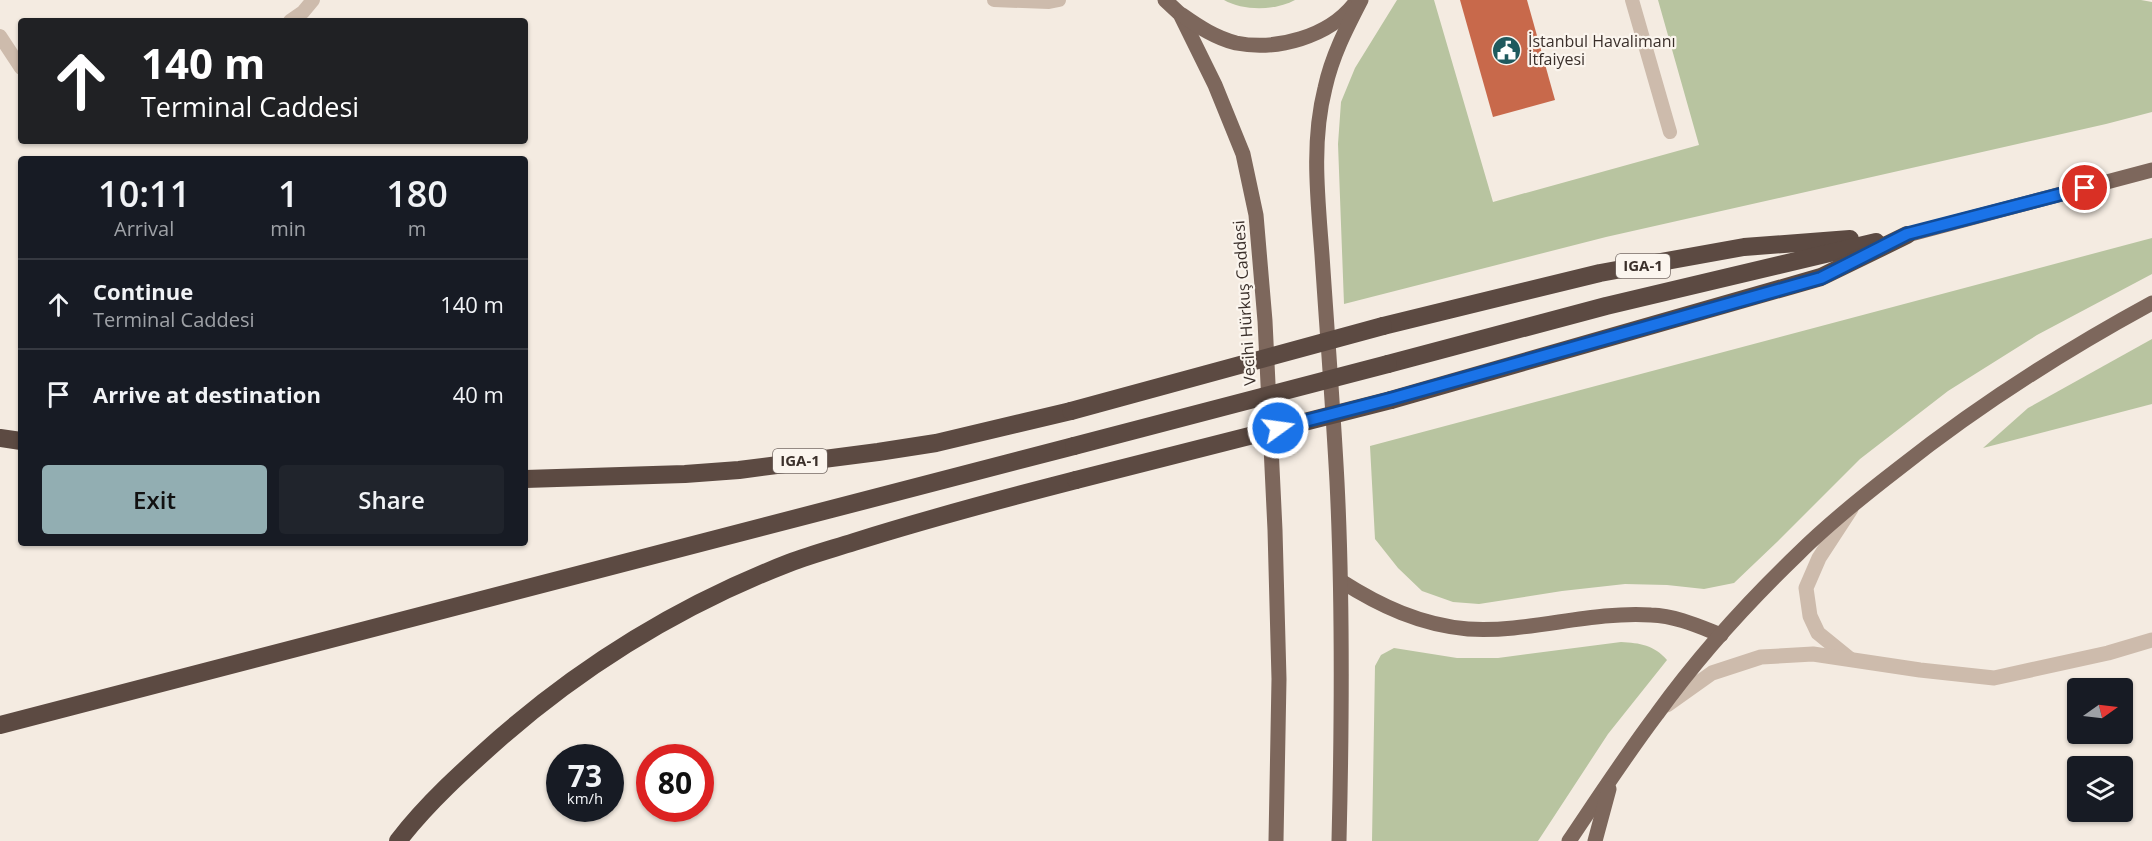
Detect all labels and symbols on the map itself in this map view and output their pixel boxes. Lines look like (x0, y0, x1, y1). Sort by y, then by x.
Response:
place label: İstanbul Havalimanı İtfaiyesi (1528, 30, 1676, 70)
public building icon: İstanbul Havalimanı İtfaiyesi (1491, 34, 1523, 66)
pin (2059, 162, 2110, 213)
street label: Vecihi Hürkuş Caddesi (1227, 220, 1261, 386)
road number: IGA-1 (1616, 254, 1670, 278)
position arrow (1246, 396, 1310, 460)
road number: IGA-1 (773, 449, 827, 473)
north arrow (2067, 678, 2133, 744)
speed limit sign: 80 (636, 744, 714, 822)

